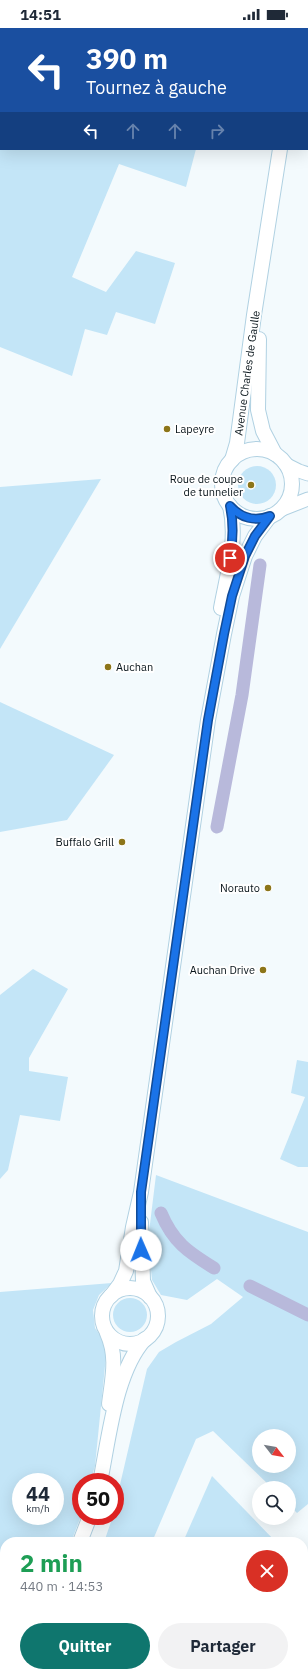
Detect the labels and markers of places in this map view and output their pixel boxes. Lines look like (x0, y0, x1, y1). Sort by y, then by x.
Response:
place label: Lapeyre (175, 422, 214, 436)
marker: Lapeyre (162, 424, 172, 434)
place label: Roue de coupe de tunnelier (170, 472, 243, 499)
marker: Roue de coupe de tunnelier (246, 480, 256, 490)
pin (213, 541, 247, 575)
place label: Auchan (116, 660, 153, 674)
marker: Auchan (103, 662, 113, 672)
place label: Buffalo Grill (55, 835, 114, 849)
marker: Buffalo Grill (117, 837, 127, 847)
place label: Norauto (220, 881, 260, 895)
marker: Norauto (263, 883, 273, 893)
place label: Auchan Drive (190, 963, 255, 977)
marker: Auchan Drive (258, 965, 268, 975)

